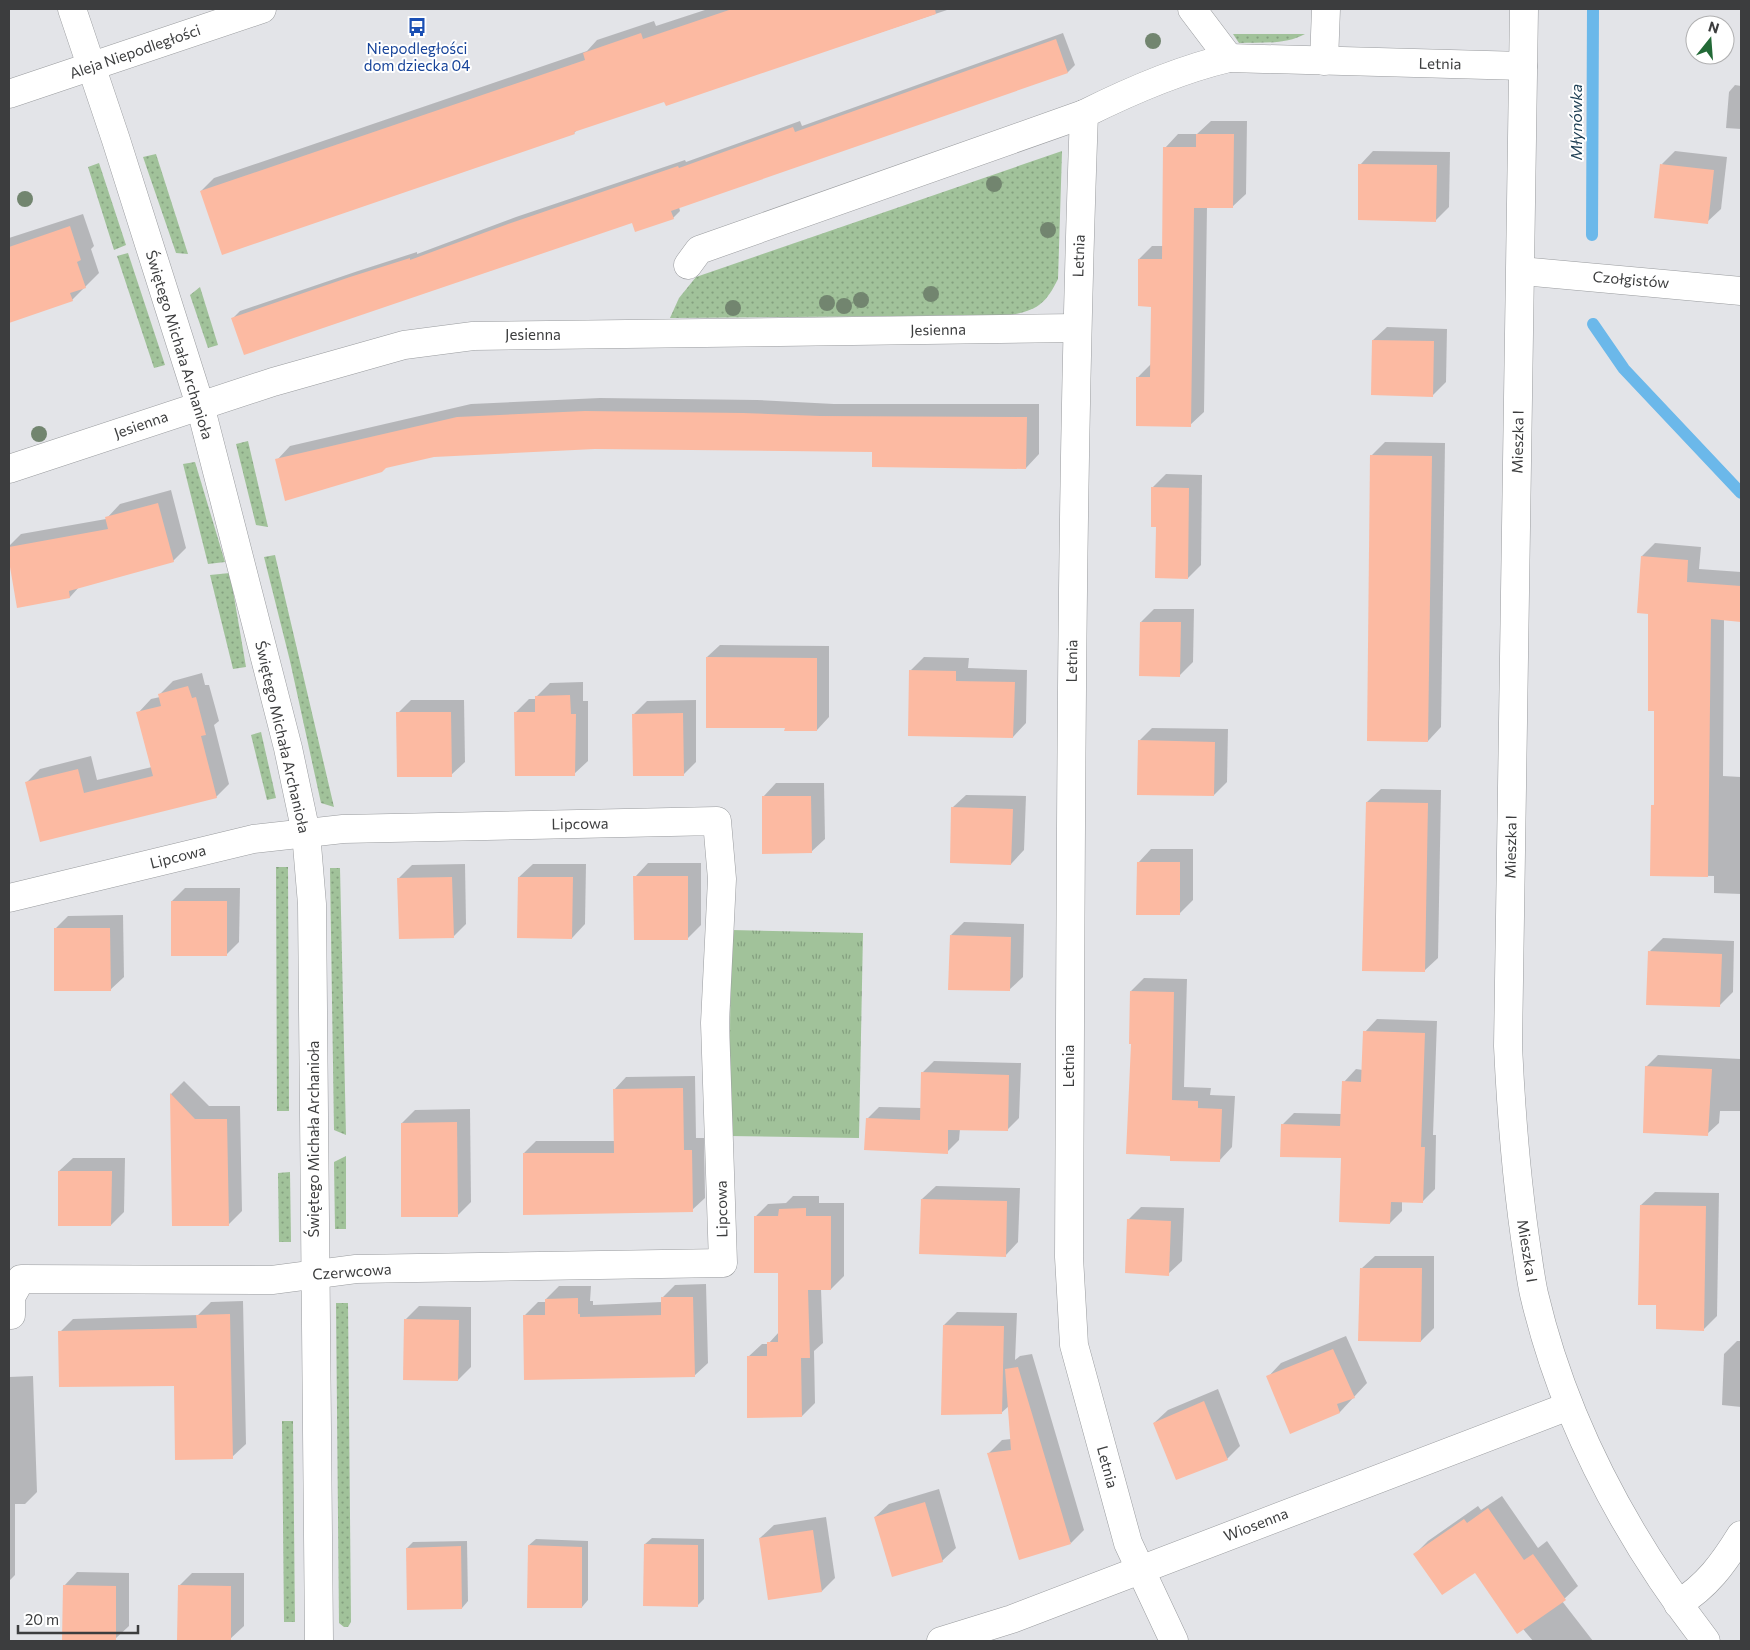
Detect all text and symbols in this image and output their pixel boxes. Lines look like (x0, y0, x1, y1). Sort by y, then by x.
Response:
north arrow (1685, 15, 1735, 65)
bus stop icon: Niepodległości dom dziecka 04 (406, 16, 428, 38)
text: N (1706, 17, 1721, 37)
street label: Aleja Niepodległości (67, 20, 203, 82)
place label: Niepodległości dom dziecka 04 (364, 39, 470, 74)
street label: Letnia (1418, 54, 1462, 72)
water label: Młynówka (1566, 84, 1585, 160)
street label: Letnia (1068, 234, 1088, 278)
street label: Świętego Michała Archanioła (143, 248, 218, 441)
street label: Czołgistów (1592, 267, 1670, 291)
street label: Jesienna (910, 320, 966, 338)
street label: Jesienna (505, 325, 561, 343)
street label: Jesienna (111, 406, 170, 442)
street label: Mieszka I (1507, 410, 1527, 474)
street label: Świętego Michała Archanioła (252, 639, 315, 835)
street label: Letnia (1062, 639, 1080, 683)
street label: Lipcowa (551, 814, 609, 832)
street label: Mieszka I (1500, 815, 1520, 879)
street label: Lipcowa (148, 840, 208, 872)
street label: Świętego Michała Archanioła (303, 1041, 322, 1237)
street label: Letnia (1059, 1045, 1077, 1087)
street label: Lipcowa (712, 1180, 730, 1238)
street label: Mieszka I (1514, 1218, 1542, 1284)
street label: Czerwcowa (312, 1259, 392, 1283)
street label: Letnia (1094, 1444, 1122, 1490)
street label: Wiosenna (1221, 1504, 1290, 1545)
scale bar (18, 1602, 138, 1634)
text: 20 m (25, 1610, 59, 1628)

